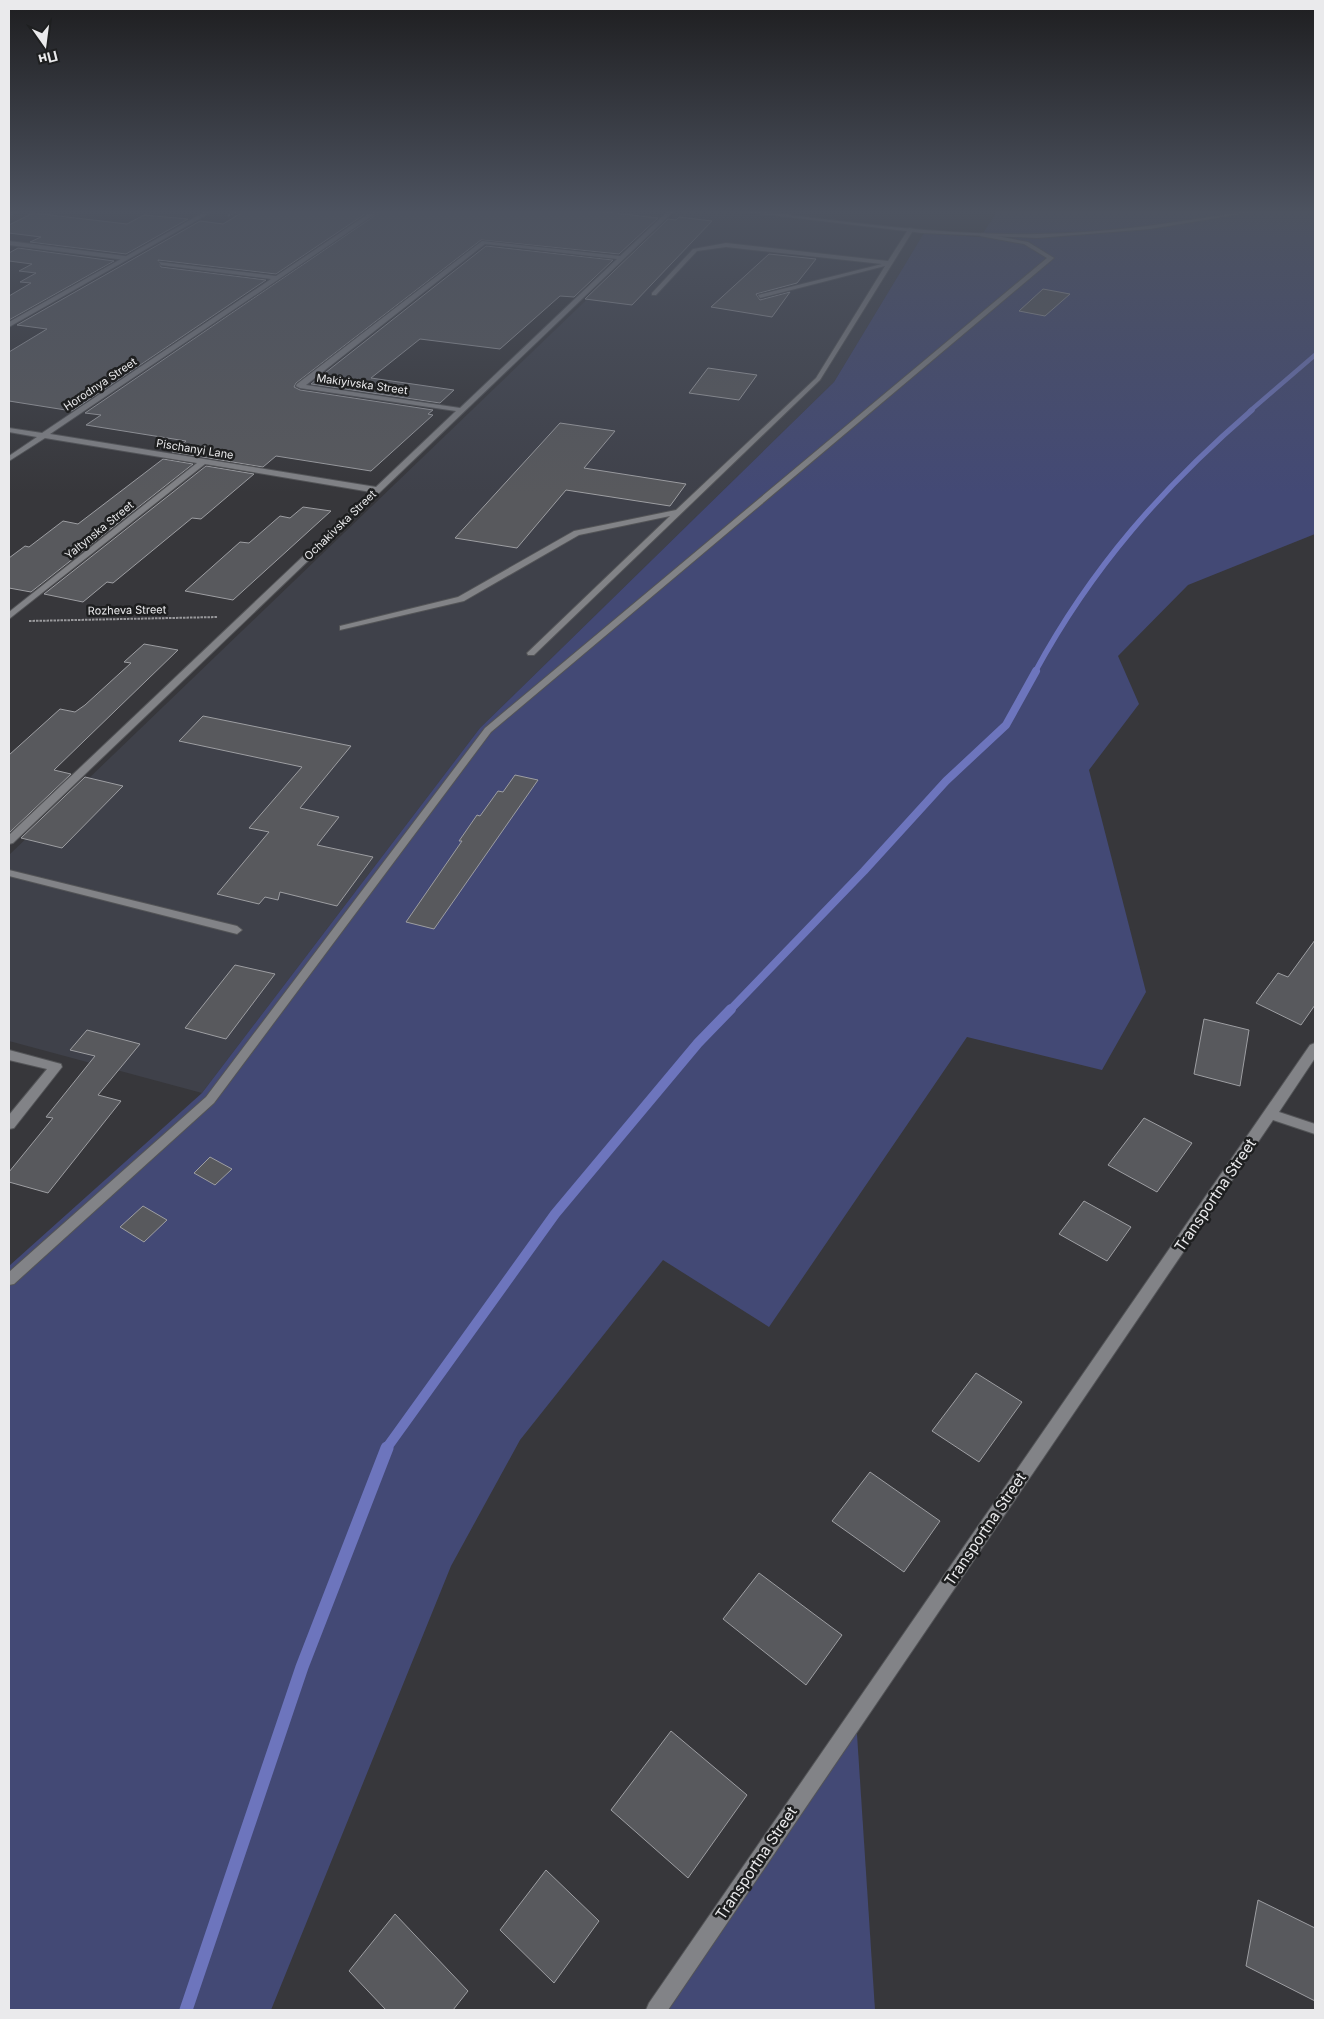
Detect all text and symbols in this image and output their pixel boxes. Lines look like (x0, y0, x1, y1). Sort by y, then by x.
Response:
north arrow (20, 20, 70, 70)
text: Пн (37, 48, 60, 69)
street label: Horodnya Street (61, 354, 139, 414)
street label: Makiyivska Street (315, 371, 409, 397)
street label: Pischanyi Lane (155, 436, 235, 462)
street label: Ochakivska Street (301, 487, 379, 563)
street label: Yaltynska Street (62, 498, 136, 562)
street label: Rozheva Street (88, 602, 167, 618)
street label: Transportna Street (1170, 1135, 1260, 1255)
street label: Transportna Street (940, 1469, 1030, 1589)
street label: Transportna Street (711, 1803, 801, 1923)

